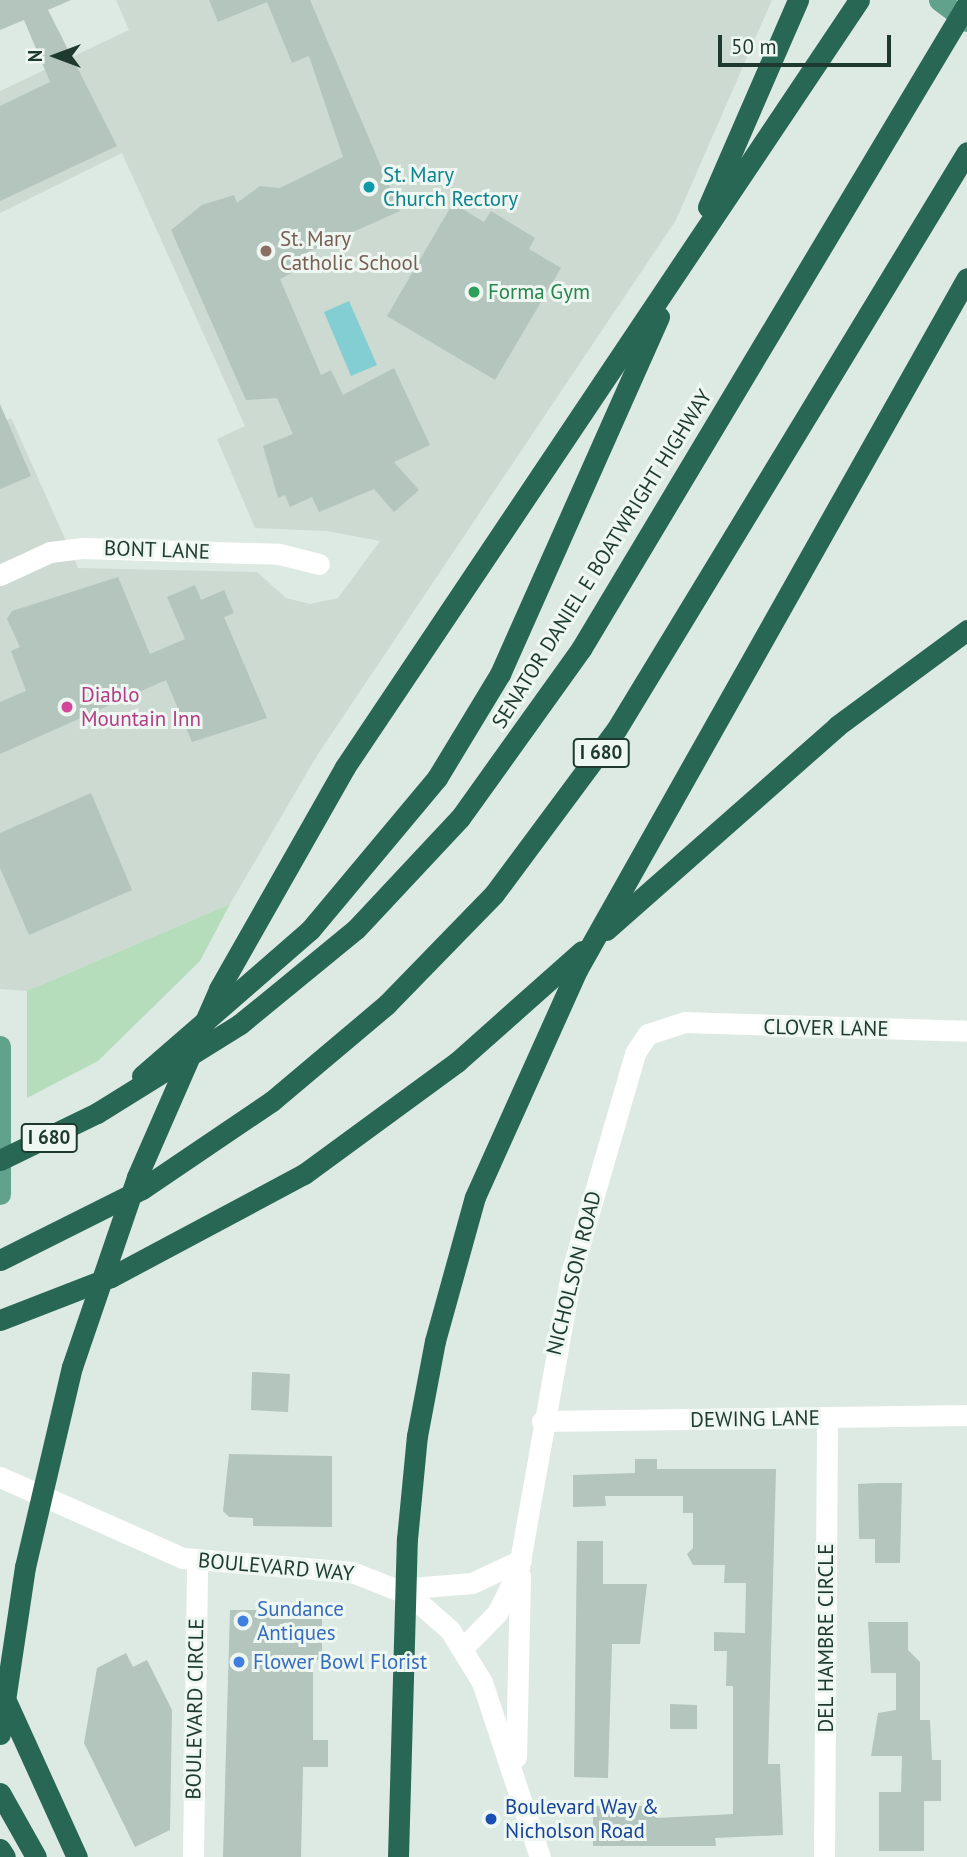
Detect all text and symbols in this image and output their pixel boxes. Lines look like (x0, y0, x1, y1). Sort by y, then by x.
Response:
north arrow (21, 21, 91, 91)
scale bar (722, 21, 895, 65)
text: 50 m (731, 33, 777, 60)
text: N (23, 50, 47, 62)
place label: St. Mary Church Rectory (383, 162, 518, 212)
marker: St. Mary Church Rectory (361, 179, 377, 195)
place label: St. Mary Catholic School (280, 226, 420, 276)
marker: St. Mary Catholic School (258, 243, 274, 259)
place label: Forma Gym (488, 279, 590, 305)
marker: Forma Gym (466, 284, 482, 300)
street label: SENATOR DANIEL E BOATWRIGHT HIGHWAY (486, 384, 718, 734)
street label: BONT LANE (103, 536, 211, 564)
place label: Diablo Mountain Inn (81, 682, 201, 732)
marker: Diablo Mountain Inn (59, 699, 75, 715)
road number: I 680 (571, 738, 631, 768)
street label: CLOVER LANE (763, 1014, 889, 1042)
road number: I 680 (19, 1122, 79, 1154)
street label: NICHOLSON ROAD (541, 1188, 607, 1358)
street label: DEWING LANE (690, 1405, 820, 1433)
street label: DEL HAMBRE CIRCLE (813, 1543, 839, 1733)
street label: BOULEVARD WAY (197, 1548, 355, 1586)
place label: Sundance Antiques (257, 1596, 344, 1646)
marker: Sundance Antiques (235, 1613, 251, 1629)
street label: BOULEVARD CIRCLE (181, 1618, 209, 1800)
place label: Flower Bowl Florist (253, 1649, 427, 1675)
marker: Flower Bowl Florist (231, 1654, 247, 1670)
place label: Boulevard Way & Nicholson Road (505, 1794, 660, 1844)
marker: Boulevard Way & Nicholson Road (483, 1811, 499, 1827)

